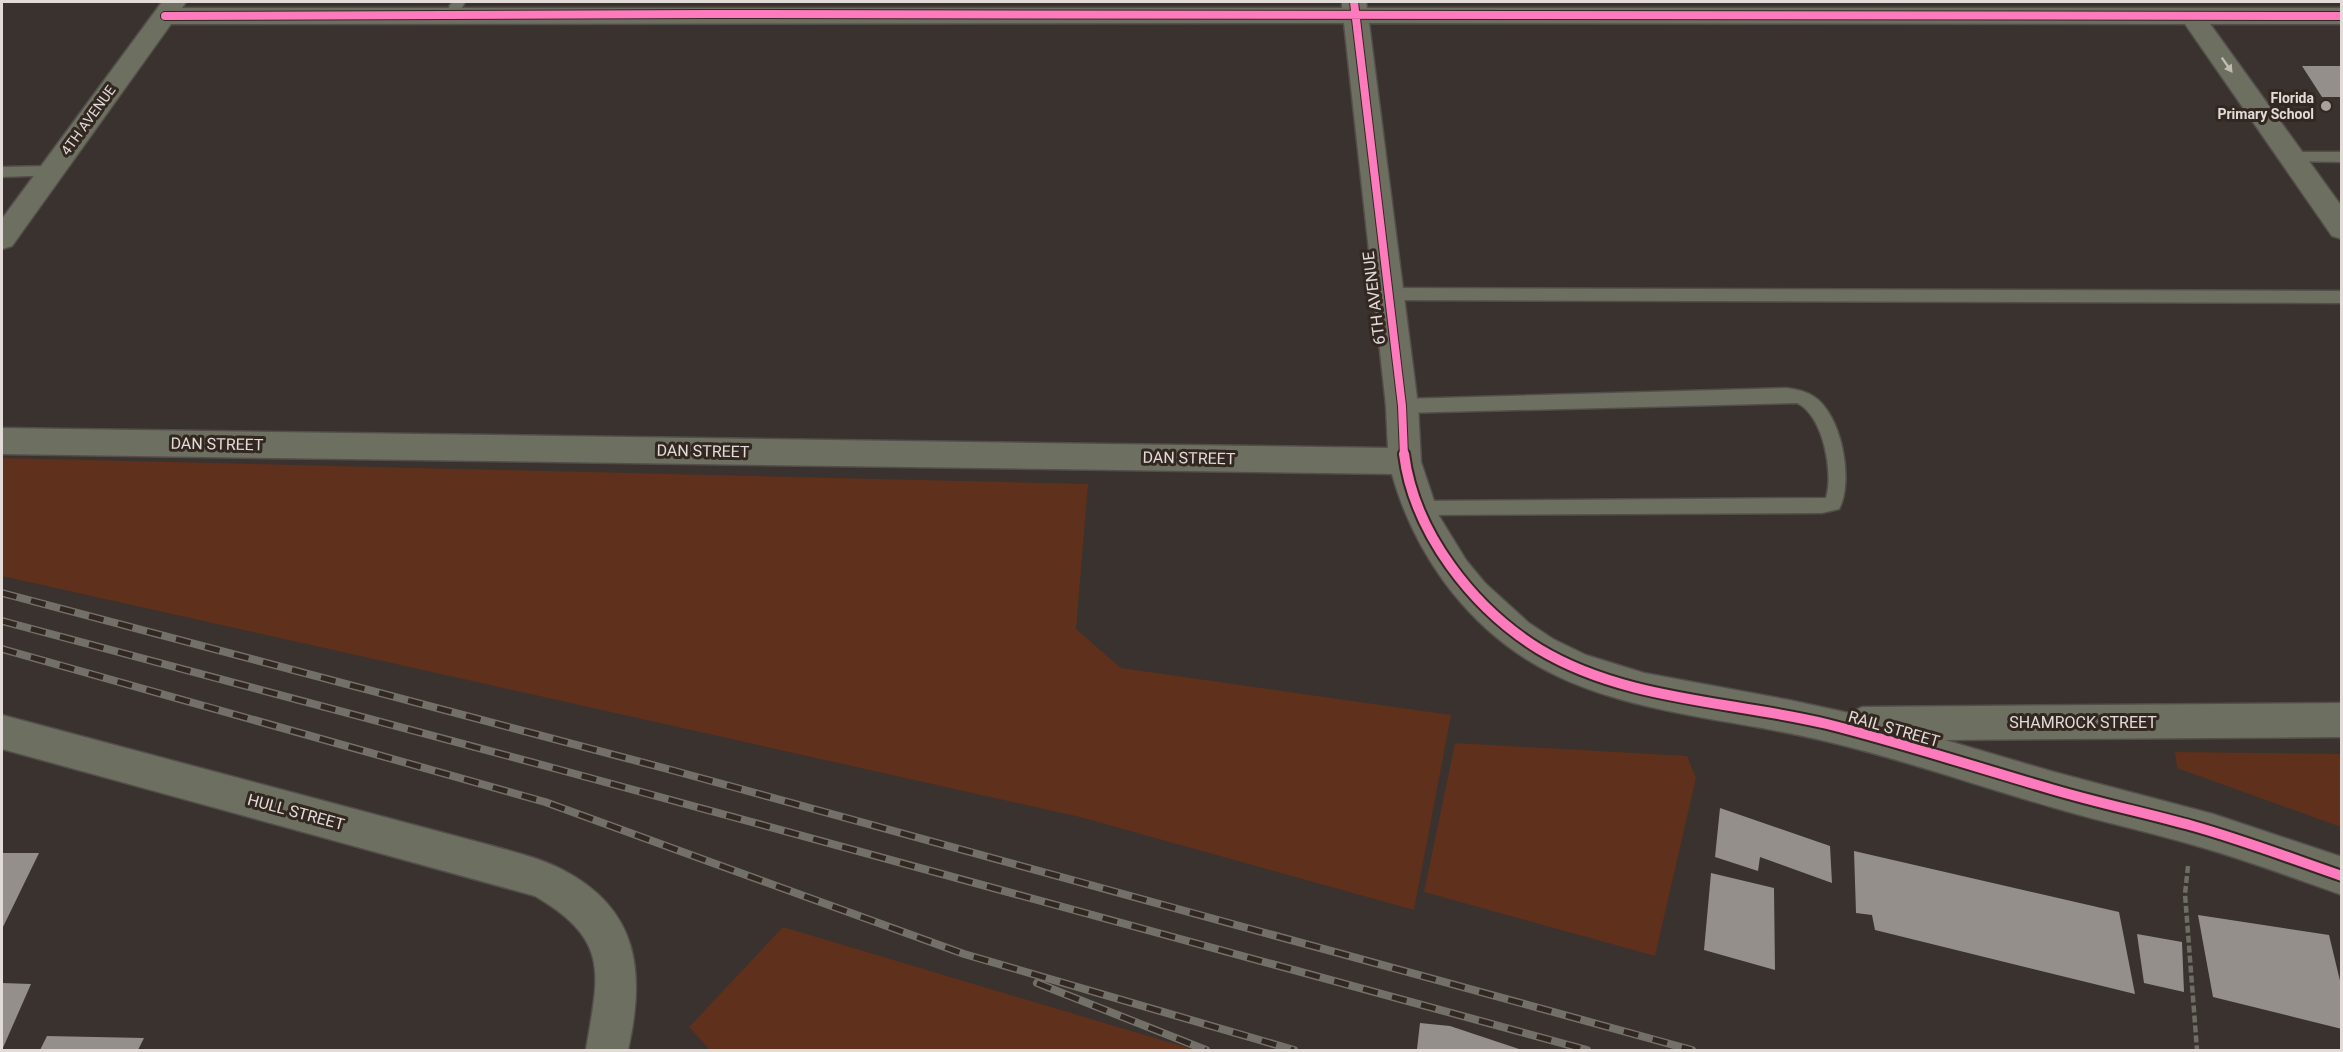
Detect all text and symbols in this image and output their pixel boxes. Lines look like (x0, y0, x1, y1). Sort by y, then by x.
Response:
one-way arrow (2221, 56, 2233, 72)
street label: 4TH AVENUE (57, 82, 119, 158)
place label: Florida Primary School (2217, 90, 2315, 122)
marker: Florida Primary School (2319, 99, 2333, 113)
street label: 6TH AVENUE (1359, 250, 1389, 346)
street label: DAN STREET (170, 434, 264, 454)
street label: DAN STREET (656, 441, 750, 461)
street label: DAN STREET (1142, 448, 1236, 468)
street label: RAIL STREET (1846, 707, 1942, 751)
street label: SHAMROCK STREET (2009, 713, 2157, 732)
street label: HULL STREET (245, 790, 347, 834)

